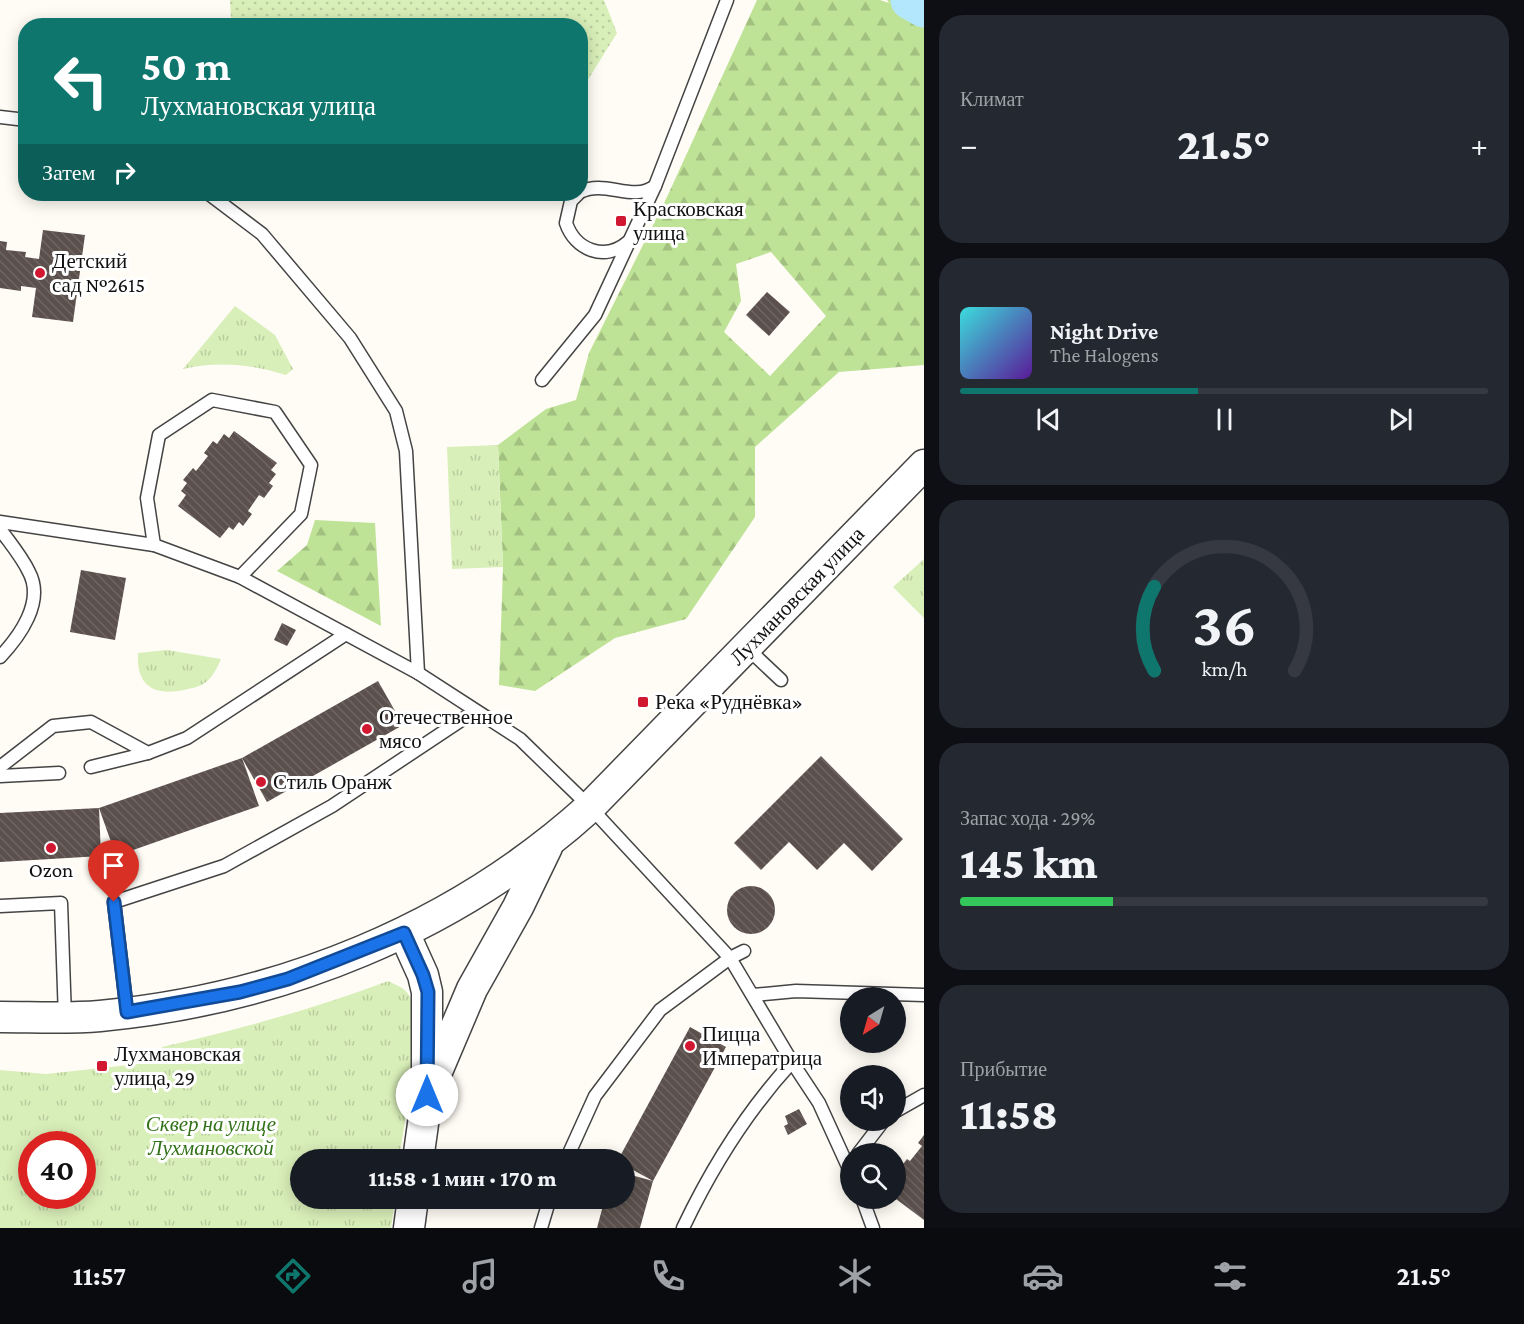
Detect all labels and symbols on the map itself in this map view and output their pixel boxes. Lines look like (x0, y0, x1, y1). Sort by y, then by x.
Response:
place label: Красковская улица (633, 197, 744, 245)
marker: Красковская улица (614, 214, 628, 228)
place label: Детский сад №2615 (52, 249, 145, 297)
marker: Детский сад №2615 (33, 266, 47, 280)
street label: Лухмановская улица (725, 521, 870, 670)
place label: Река «Руднёвка» (655, 690, 803, 714)
marker: Река «Руднёвка» (636, 695, 650, 709)
place label: Отечественное мясо (379, 705, 513, 753)
marker: Отечественное мясо (360, 722, 374, 736)
place label: Стиль Оранж (273, 770, 392, 794)
marker: Стиль Оранж (254, 775, 268, 789)
pin (88, 840, 139, 902)
marker: Ozon (44, 841, 58, 855)
place label: Ozon (29, 858, 73, 882)
north arrow (840, 987, 906, 1053)
place label: Пицца Императрица (702, 1022, 823, 1070)
marker: Пицца Императрица (683, 1039, 697, 1053)
place label: Лухмановская улица, 29 (114, 1042, 241, 1090)
marker: Лухмановская улица, 29 (95, 1059, 109, 1073)
position arrow (395, 1063, 459, 1127)
park label: Сквер на улице Лухмановской (146, 1112, 276, 1160)
speed limit sign: 40 (18, 1131, 96, 1209)

